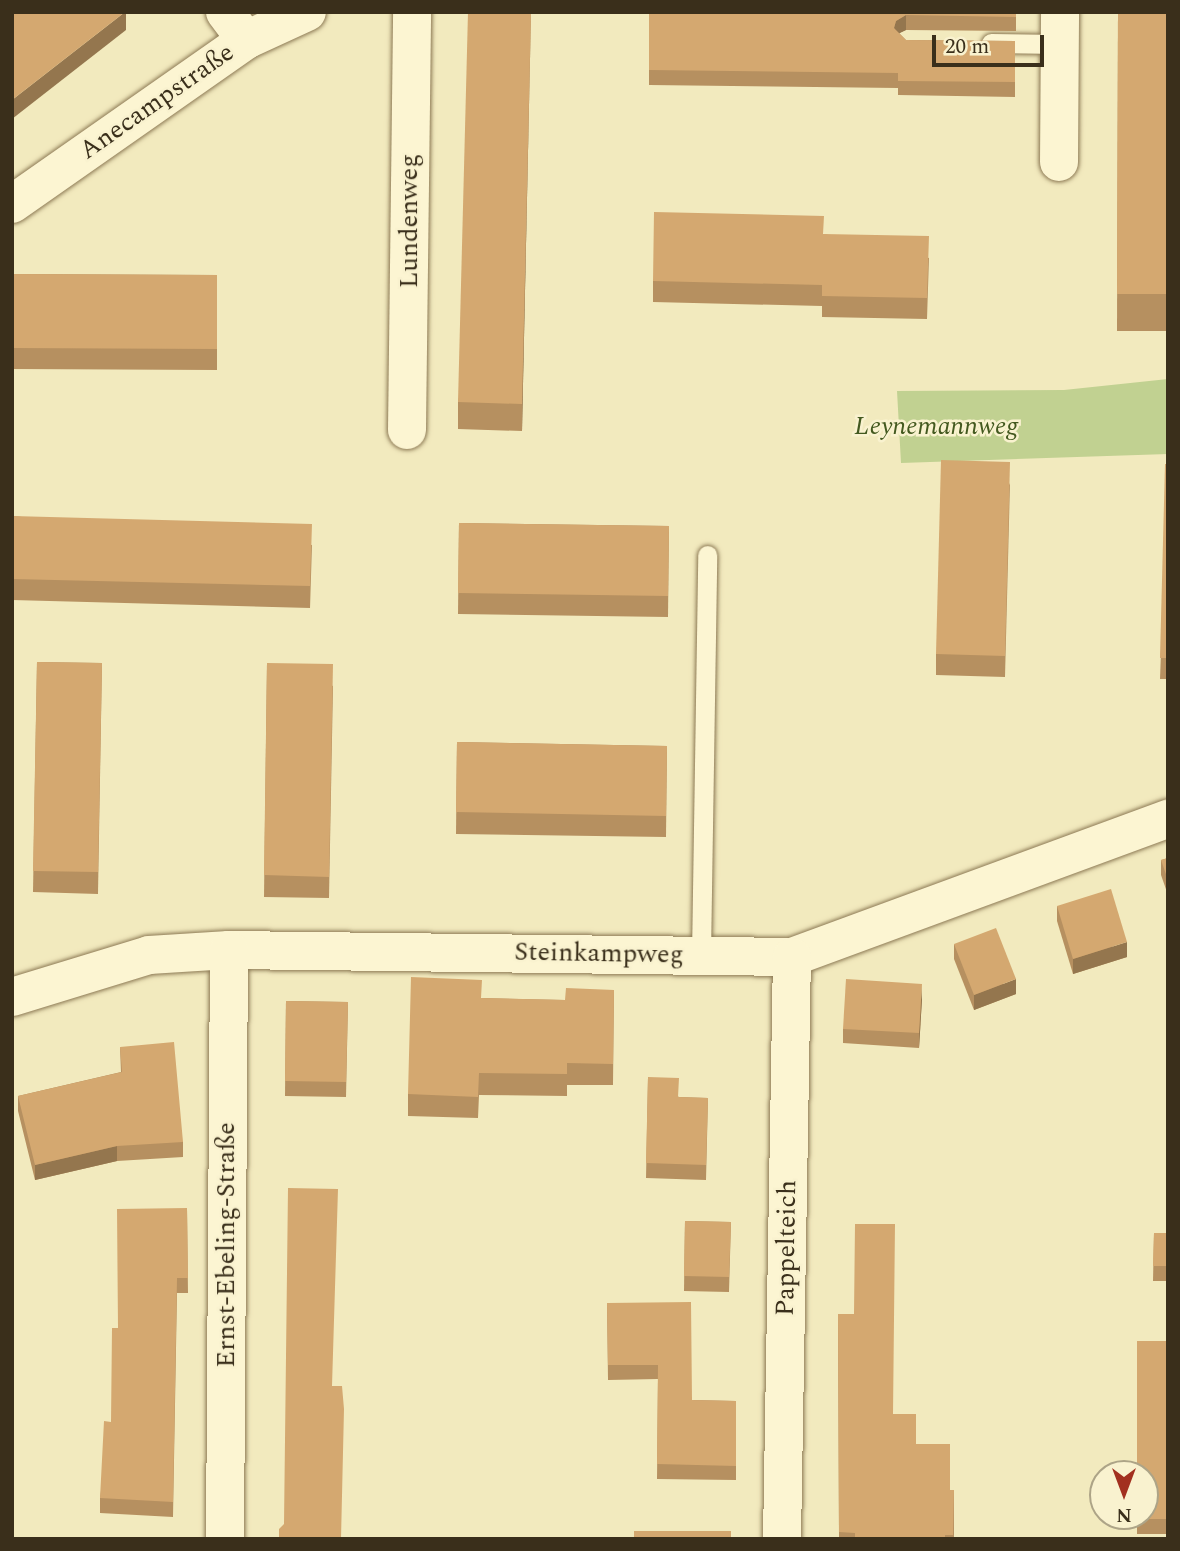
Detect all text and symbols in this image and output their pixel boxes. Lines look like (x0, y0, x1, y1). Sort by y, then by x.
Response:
scale bar (935, 21, 1047, 65)
text: 20 m (945, 31, 989, 63)
street label: Anecampstraße (74, 37, 240, 167)
street label: Lundenweg (394, 154, 426, 288)
park label: Leynemannweg (854, 411, 1018, 443)
street label: Steinkampweg (514, 937, 684, 971)
street label: Ernst-Ebeling-Straße (211, 1122, 243, 1368)
street label: Pappelteich (770, 1180, 804, 1316)
north arrow (1089, 1460, 1159, 1530)
text: N (1116, 1500, 1132, 1529)

